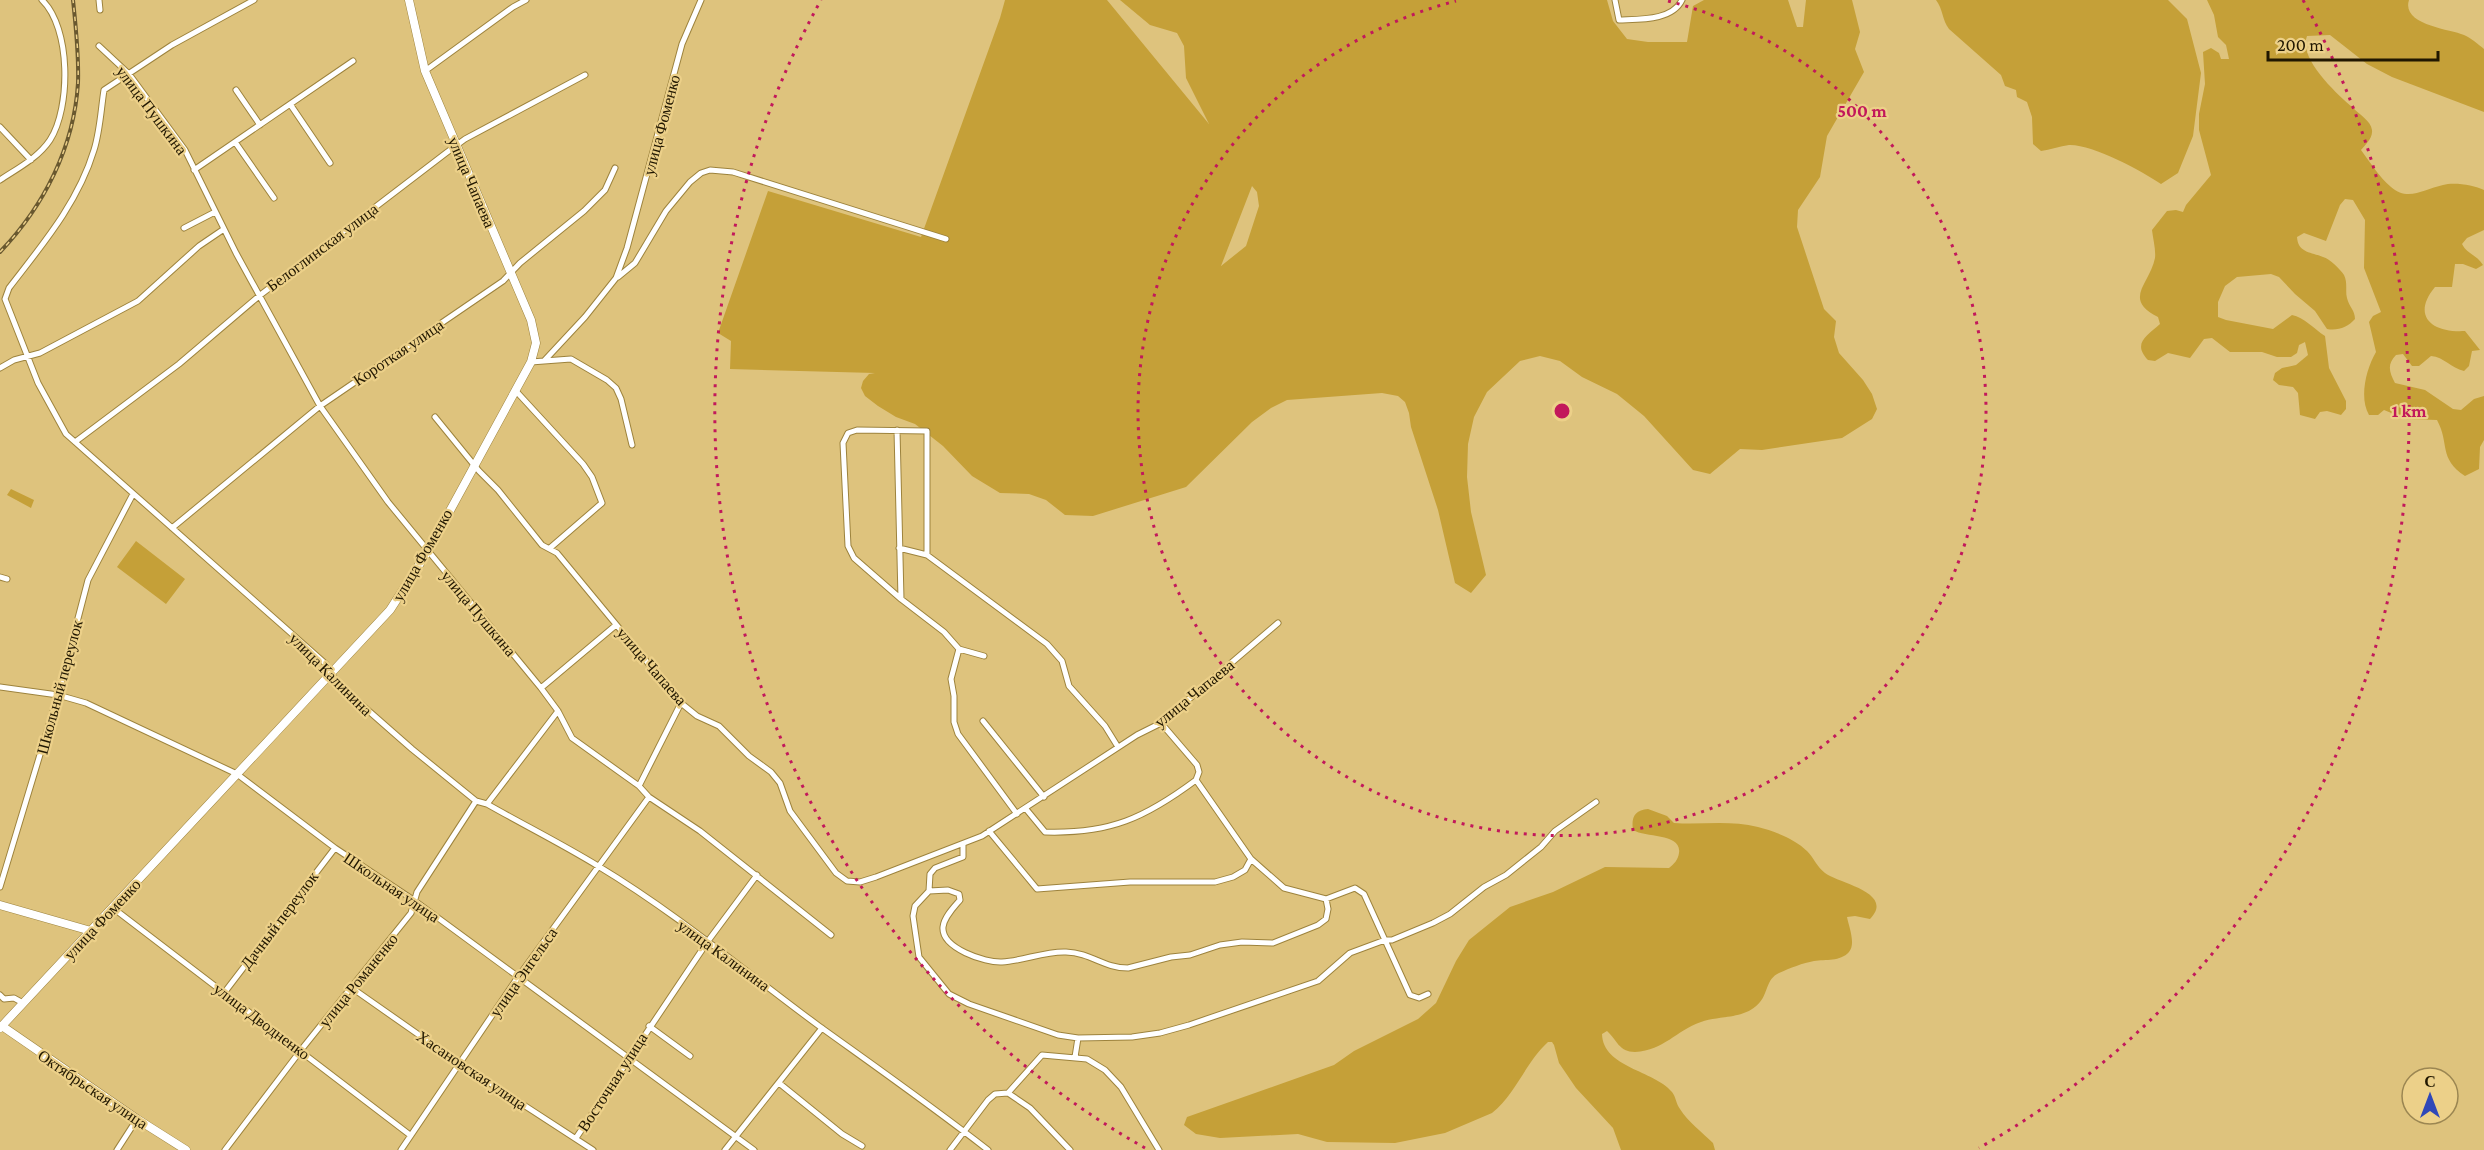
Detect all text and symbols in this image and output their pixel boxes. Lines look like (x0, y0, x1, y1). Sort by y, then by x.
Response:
scale bar (2268, 24, 2438, 62)
text: 200 m (2277, 35, 2324, 55)
street label: улица Пушкина (112, 63, 190, 159)
street label: улица Фоменко (640, 73, 684, 178)
text: 500 m (1837, 101, 1887, 121)
street label: улица Чапаева (444, 134, 498, 231)
street label: Белоглинская улица (263, 200, 382, 296)
street label: Короткая улица (350, 316, 447, 390)
centre of rings (1552, 401, 1572, 421)
text: 1 km (2391, 401, 2427, 421)
street label: улица Фоменко (389, 506, 457, 605)
street label: улица Пушкина (437, 567, 519, 660)
street label: Школьный переулок (33, 618, 87, 756)
street label: улица Чапаева (613, 624, 690, 709)
street label: улица Калинина (285, 630, 375, 720)
street label: улица Чапаева (1151, 656, 1238, 731)
street label: Школьная улица (340, 849, 443, 927)
street label: Дачный переулок (237, 868, 323, 973)
street label: улица Фоменко (61, 876, 145, 964)
street label: улица Калинина (674, 916, 773, 995)
street label: улица Энгельса (486, 925, 561, 1021)
street label: улица Романенко (316, 930, 402, 1031)
street label: улица Дводненко (210, 980, 313, 1064)
street label: Хасановская улица (413, 1027, 530, 1114)
street label: Восточная улица (574, 1030, 651, 1135)
street label: Октябрьская улица (34, 1046, 151, 1133)
north arrow (2400, 1066, 2460, 1126)
text: С (2424, 1073, 2436, 1090)

